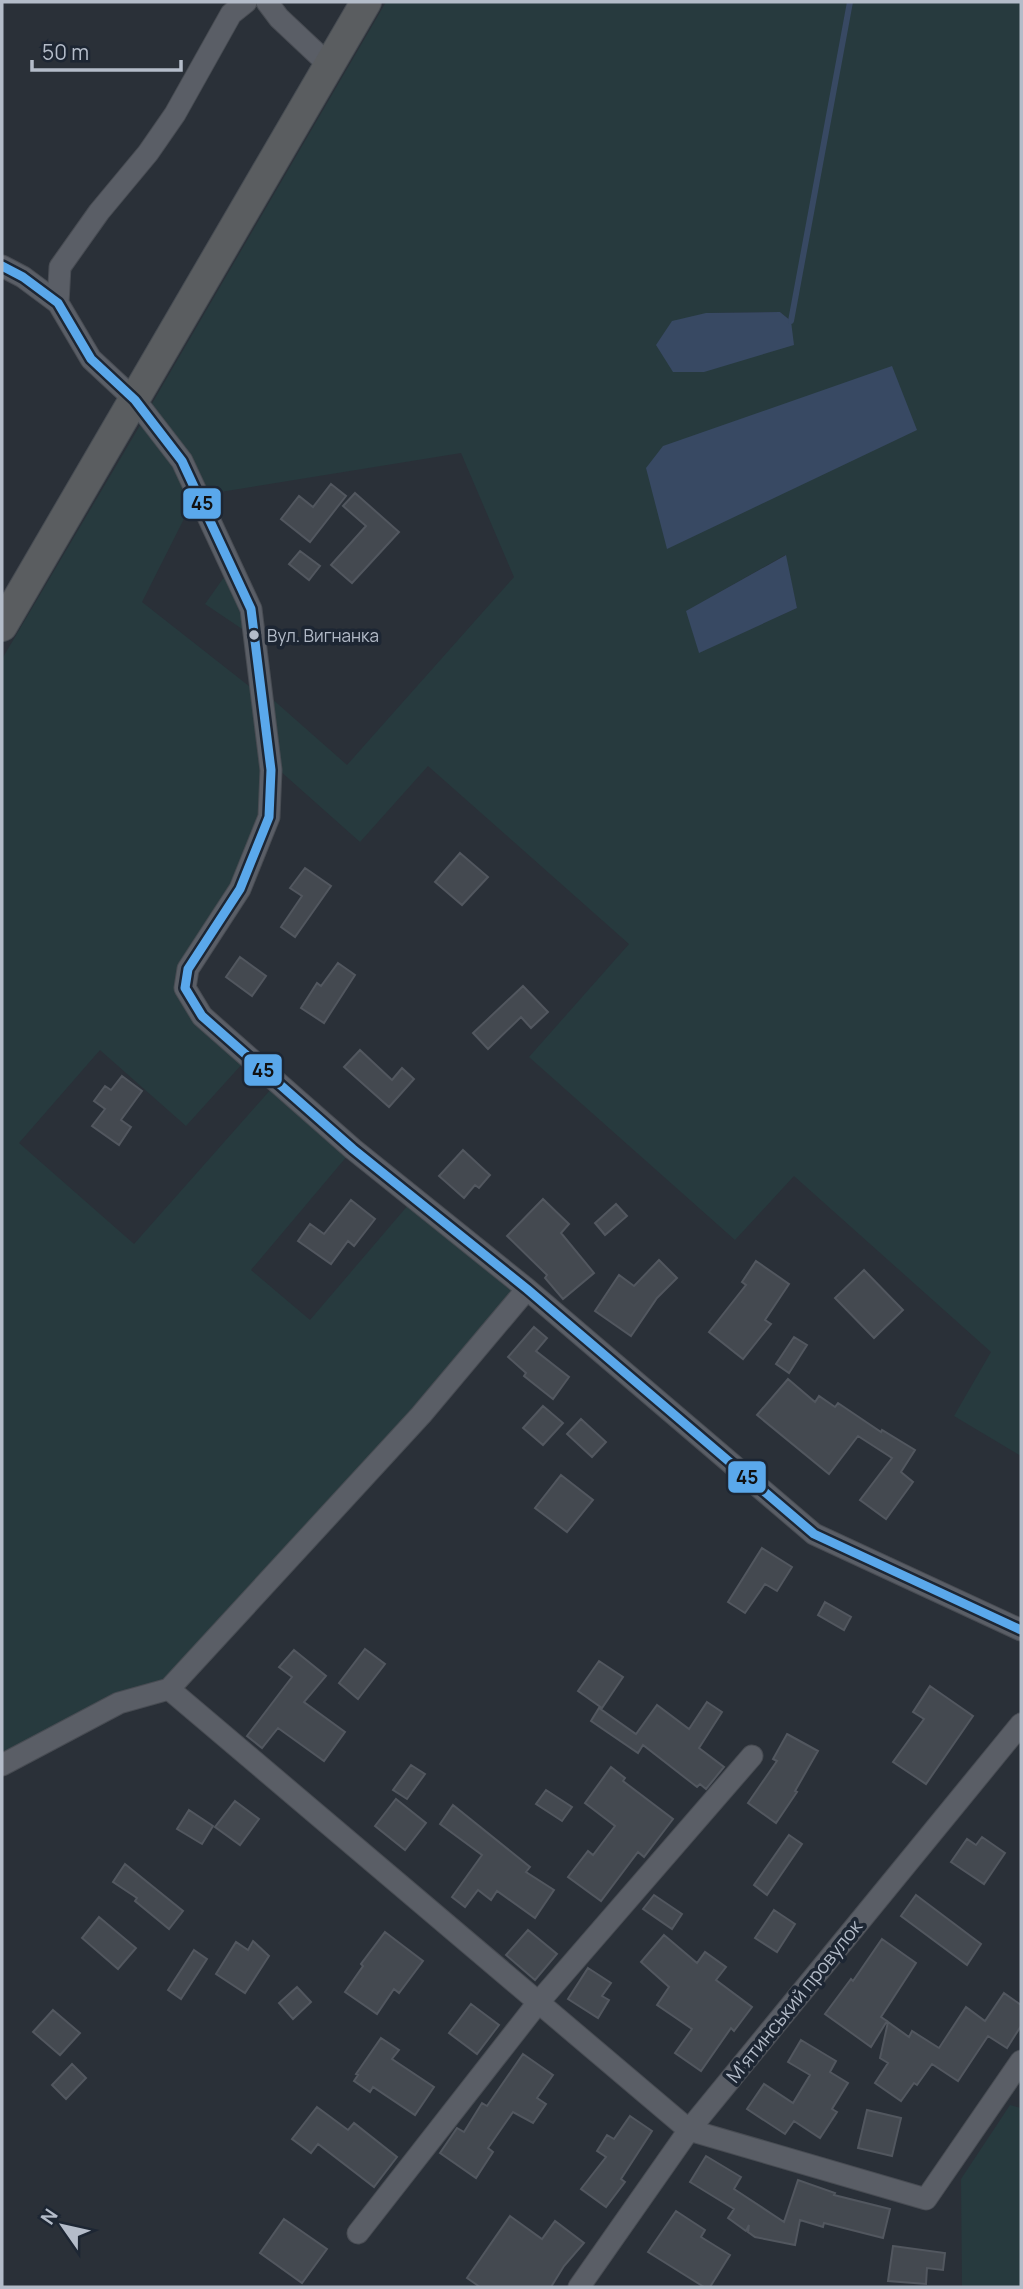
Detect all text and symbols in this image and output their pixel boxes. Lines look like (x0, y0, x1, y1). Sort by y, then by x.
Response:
scale bar (32, 28, 180, 72)
text: 50 m (42, 38, 89, 66)
line badge: 45 (182, 487, 222, 520)
text: 45 (191, 490, 213, 516)
place label: Вул. Вигнанка (267, 624, 379, 647)
marker: Вул. Вигнанка (247, 628, 261, 642)
line badge: 45 (243, 1053, 283, 1087)
text: 45 (252, 1057, 274, 1083)
line badge: 45 (727, 1460, 767, 1494)
text: 45 (736, 1464, 758, 1490)
street label: Мʼятинський провулок (720, 1914, 868, 2088)
north arrow (28, 2191, 98, 2261)
text: N (34, 2204, 64, 2229)

